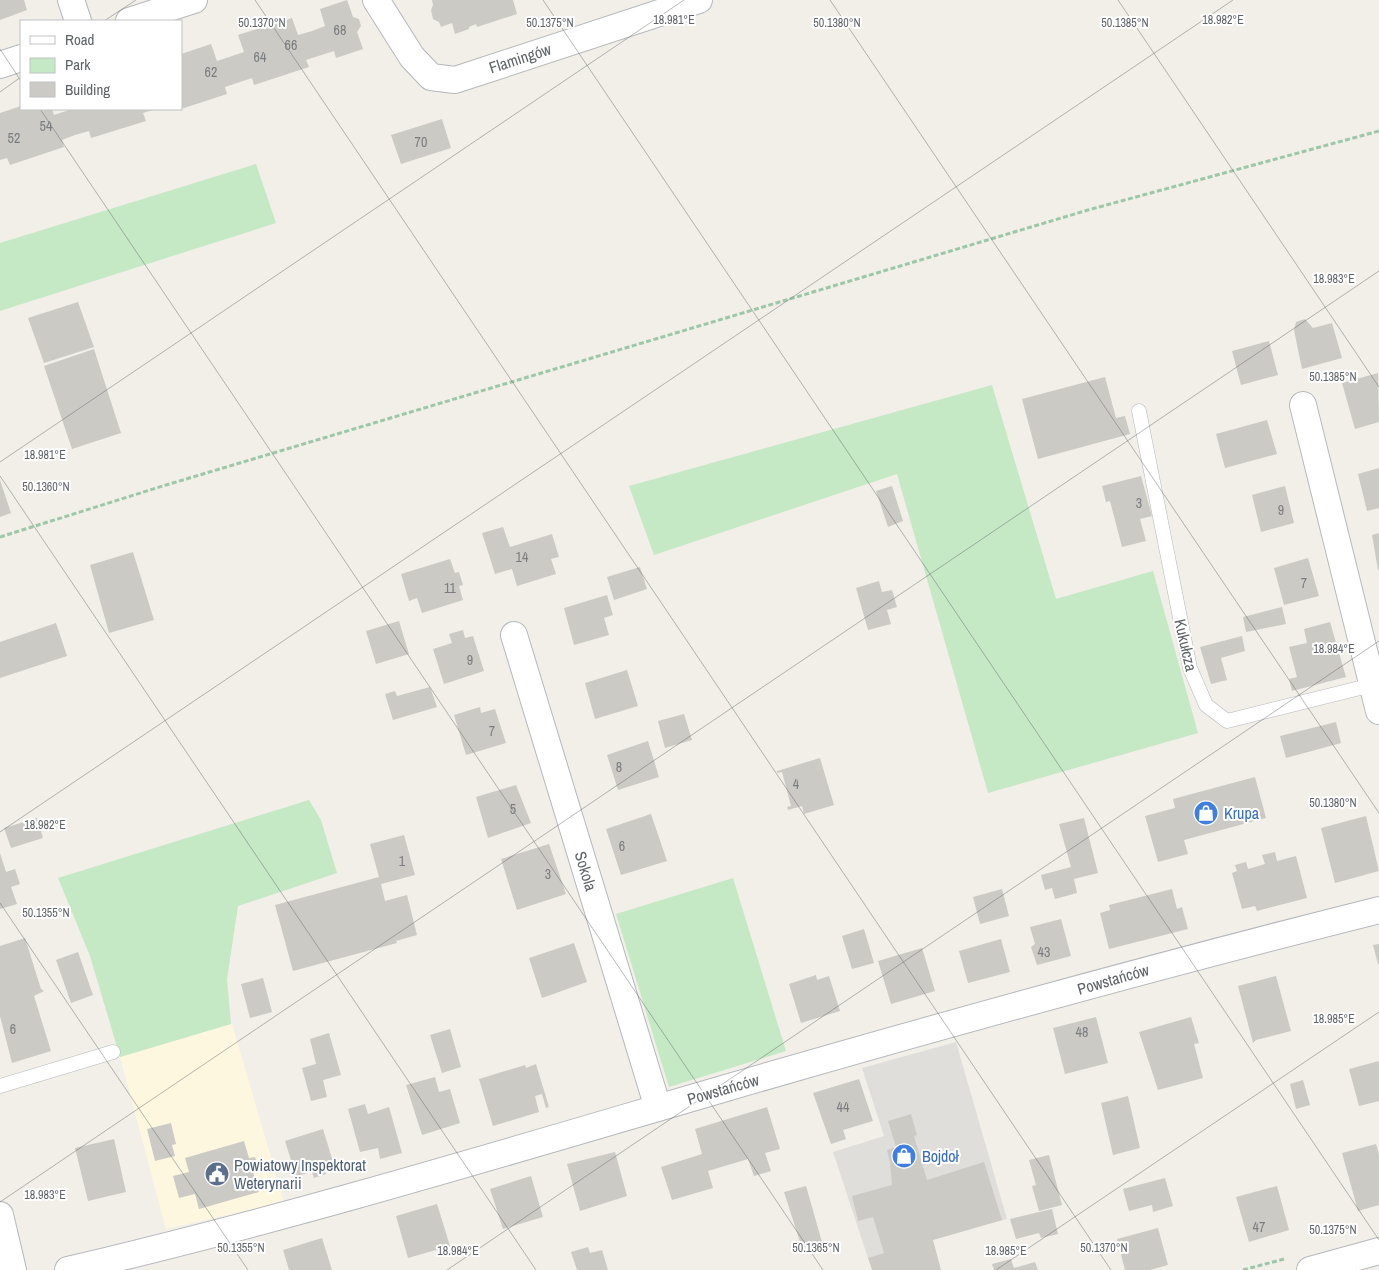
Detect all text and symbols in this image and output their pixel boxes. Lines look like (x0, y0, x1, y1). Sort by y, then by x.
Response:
text: 18.981°E (653, 12, 695, 28)
text: 18.982°E (1202, 12, 1244, 28)
text: 50.1370°N (238, 15, 286, 31)
text: 50.1375°N (526, 15, 574, 31)
text: 50.1380°N (813, 15, 861, 31)
text: 50.1385°N (1101, 15, 1149, 31)
legend (20, 20, 182, 110)
house number: 68 (334, 21, 346, 39)
text: Road (65, 29, 94, 50)
house number: 66 (285, 36, 297, 54)
street label: Flamingów (486, 37, 554, 78)
house number: 64 (254, 48, 267, 66)
text: Park (65, 54, 91, 75)
house number: 62 (205, 63, 217, 81)
text: Building (65, 79, 110, 100)
house number: 54 (40, 117, 53, 135)
house number: 52 (8, 129, 20, 147)
house number: 70 (415, 133, 427, 151)
text: 18.983°E (1313, 271, 1355, 287)
text: 50.1385°N (1309, 369, 1357, 385)
text: 18.981°E (24, 447, 66, 463)
text: 50.1360°N (22, 479, 70, 495)
house number: 3 (1136, 494, 1142, 512)
house number: 9 (1278, 501, 1284, 519)
house number: 14 (516, 548, 529, 566)
house number: 7 (1301, 574, 1307, 592)
house number: 11 (444, 579, 457, 597)
street label: Kukułcza (1169, 617, 1203, 674)
text: 18.984°E (1313, 641, 1355, 657)
house number: 9 (467, 651, 473, 669)
house number: 7 (489, 722, 495, 740)
house number: 8 (616, 758, 622, 776)
house number: 4 (793, 775, 800, 793)
text: 50.1380°N (1309, 795, 1357, 811)
house number: 5 (510, 800, 516, 818)
shop icon: Krupa (1193, 800, 1219, 826)
place label: Krupa (1224, 802, 1260, 824)
text: 18.982°E (24, 817, 66, 833)
house number: 6 (619, 837, 625, 855)
street label: Sokola (570, 849, 603, 894)
house number: 1 (399, 852, 406, 870)
house number: 3 (545, 865, 551, 883)
text: 50.1355°N (22, 905, 70, 921)
house number: 43 (1038, 943, 1050, 961)
street label: Powstańców (1075, 958, 1152, 1000)
text: 18.985°E (1313, 1011, 1355, 1027)
house number: 6 (10, 1020, 16, 1038)
house number: 48 (1076, 1023, 1088, 1041)
street label: Powstańców (685, 1068, 762, 1110)
house number: 44 (837, 1098, 850, 1116)
shop icon: Bojdoł (891, 1143, 917, 1169)
place label: Bojdoł (922, 1145, 960, 1167)
place label: Powiatowy Inspektorat Weterynarii (234, 1154, 366, 1194)
public building icon: Powiatowy Inspektorat Weterynarii (204, 1161, 230, 1187)
text: 18.983°E (24, 1187, 66, 1203)
house number: 47 (1253, 1218, 1265, 1236)
text: 50.1375°N (1309, 1222, 1357, 1238)
text: 50.1355°N (217, 1240, 265, 1256)
text: 50.1365°N (792, 1240, 840, 1256)
text: 50.1370°N (1080, 1240, 1128, 1256)
text: 18.984°E (437, 1243, 479, 1259)
text: 18.985°E (985, 1243, 1027, 1259)

